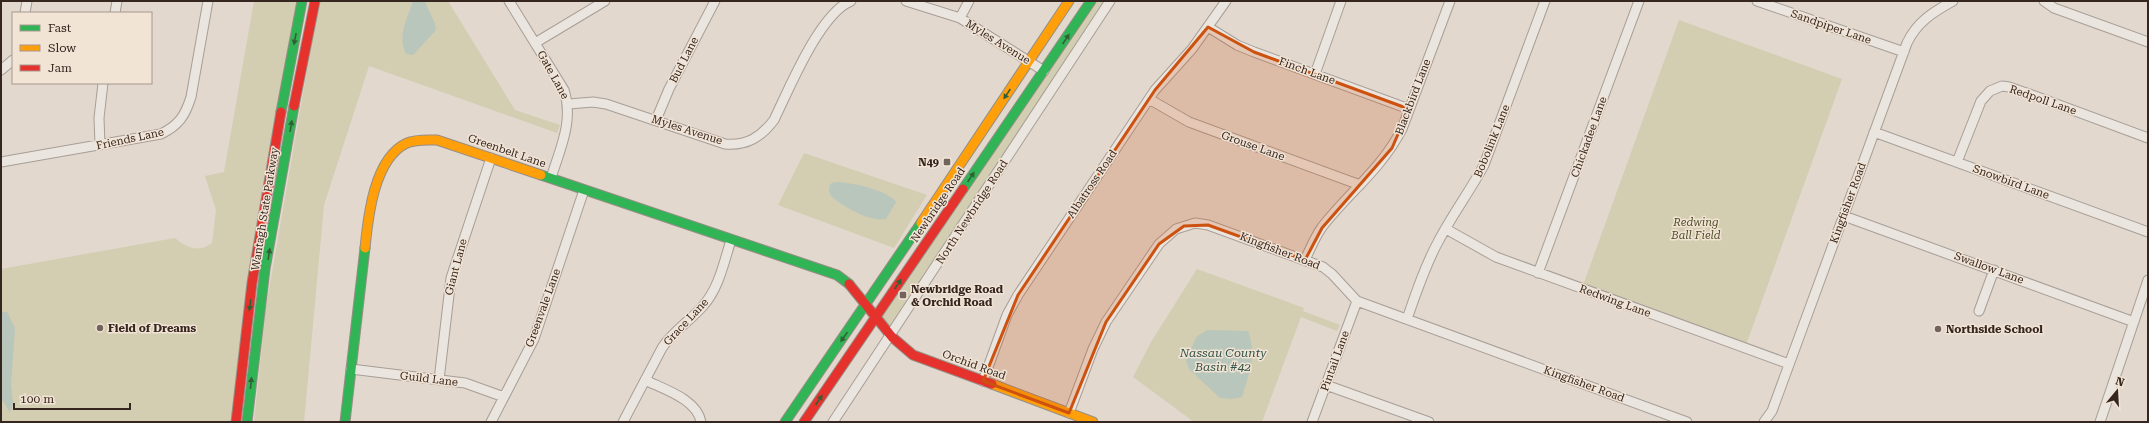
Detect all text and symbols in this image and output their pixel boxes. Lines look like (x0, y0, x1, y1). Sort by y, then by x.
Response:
street label: Sandpiper Lane (1789, 7, 1873, 47)
legend (12, 12, 152, 84)
street label: Myles Avenue (963, 17, 1033, 67)
text: Fast (48, 21, 72, 35)
one-way arrow (292, 33, 298, 45)
one-way arrow (1062, 33, 1070, 44)
street label: Bud Lane (667, 35, 701, 85)
text: Slow (48, 41, 76, 55)
street label: Gate Lane (534, 48, 572, 102)
street label: Finch Lane (1277, 55, 1337, 87)
street label: Blackbird Lane (1393, 57, 1433, 137)
text: Jam (48, 61, 72, 75)
street label: Redpoll Lane (2008, 82, 2078, 118)
one-way arrow (1003, 89, 1011, 99)
street label: Chickadee Lane (1568, 95, 1610, 179)
street label: Bobolink Lane (1471, 103, 1513, 179)
street label: Myles Avenue (650, 112, 724, 148)
one-way arrow (288, 120, 294, 132)
street label: Friends Lane (95, 125, 165, 153)
street label: Grouse Lane (1219, 128, 1287, 164)
street label: Greenbelt Lane (466, 132, 548, 170)
street label: Wantagh State Parkway (249, 146, 281, 272)
street label: Albatross Road (1064, 147, 1120, 221)
place label: N49 (918, 156, 939, 169)
street label: North Newbridge Road (933, 157, 1011, 267)
marker: N49 (942, 157, 952, 167)
street label: Kingfisher Road (1827, 161, 1869, 245)
street label: Snowbird Lane (1971, 162, 2051, 202)
street label: Newbridge Road (908, 165, 968, 245)
one-way arrow (967, 172, 975, 182)
park label: Redwing Ball Field (1670, 216, 1721, 242)
street label: Kingfisher Road (1238, 230, 1322, 272)
street label: Giant Lane (442, 237, 470, 297)
one-way arrow (266, 248, 272, 261)
street label: Swallow Lane (1952, 249, 2026, 287)
street label: Greenvale Lane (523, 267, 563, 349)
one-way arrow (894, 279, 902, 289)
street label: Redwing Lane (1577, 282, 1653, 320)
place label: Newbridge Road & Orchid Road (911, 283, 1004, 309)
marker: Newbridge Road & Orchid Road (898, 290, 908, 300)
street label: Grace Lane (661, 296, 711, 348)
one-way arrow (246, 299, 253, 311)
place label: Field of Dreams (108, 322, 196, 335)
marker: Field of Dreams (95, 323, 105, 333)
place label: Northside School (1946, 323, 2043, 336)
marker: Northside School (1933, 324, 1943, 334)
street label: Pintail Lane (1318, 329, 1352, 393)
one-way arrow (840, 331, 848, 342)
water label: Nassau County Basin #42 (1179, 346, 1267, 374)
street label: Orchid Road (940, 347, 1008, 383)
street label: Kingfisher Road (1542, 363, 1626, 405)
street label: Guild Lane (399, 369, 459, 389)
north arrow (2097, 371, 2137, 411)
text: N (2114, 374, 2126, 390)
one-way arrow (248, 377, 255, 389)
scale bar (14, 385, 130, 411)
text: 100 m (20, 392, 54, 406)
one-way arrow (815, 395, 823, 405)

